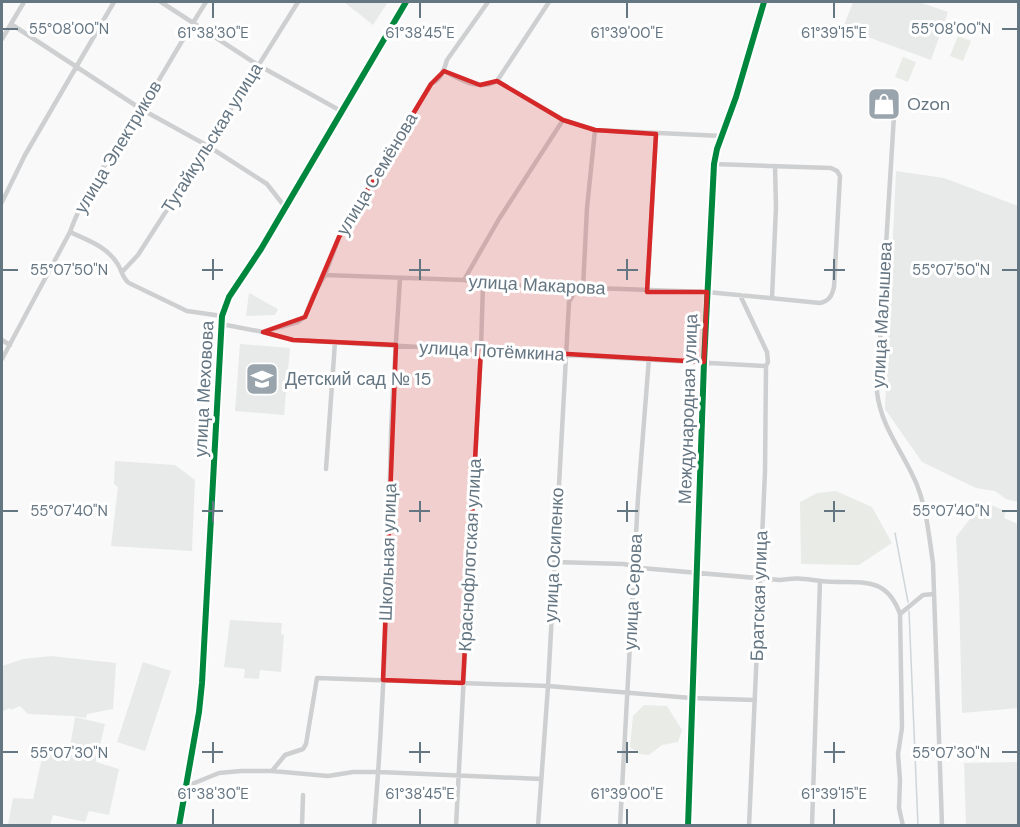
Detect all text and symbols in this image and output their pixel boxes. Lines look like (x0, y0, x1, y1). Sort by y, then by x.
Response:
text: 55°08'00"N (29, 19, 109, 39)
text: 55°08'00"N (911, 19, 991, 39)
text: 61°38'30"E (177, 23, 249, 43)
text: 61°38'45"E (385, 23, 455, 43)
text: 61°39'00"E (591, 23, 663, 43)
text: 61°39'15"E (801, 23, 867, 43)
street label: Тугайкульская улица (156, 57, 269, 218)
street label: улица Электриков (69, 76, 167, 218)
shop icon: Ozon (866, 86, 902, 122)
place label: Ozon (907, 92, 950, 116)
street label: улица Семёнова (331, 107, 424, 240)
street label: улица Малышева (866, 240, 898, 389)
text: 55°07'50"N (30, 260, 108, 280)
text: 55°07'50"N (912, 260, 990, 280)
street label: улица Макарова (468, 269, 607, 301)
street label: Международная улица (673, 312, 703, 505)
street label: улица Меховова (188, 319, 220, 458)
street label: улица Потёмкина (419, 335, 566, 367)
school or university icon: Детский сад № 15 (244, 361, 280, 397)
place label: Детский сад № 15 (285, 367, 431, 391)
street label: Краснофлотская улица (453, 457, 487, 652)
street label: Школьная улица (374, 482, 402, 621)
street label: улица Осипенко (538, 487, 570, 623)
text: 55°07'40"N (30, 501, 108, 521)
text: 55°07'40"N (912, 501, 990, 521)
street label: Братская улица (745, 529, 773, 662)
street label: улица Серова (618, 532, 648, 651)
text: 55°07'30"N (30, 743, 108, 763)
text: 55°07'30"N (912, 743, 990, 763)
text: 61°38'30"E (177, 784, 249, 804)
text: 61°38'45"E (385, 784, 455, 804)
text: 61°39'00"E (591, 784, 663, 804)
text: 61°39'15"E (801, 784, 867, 804)

